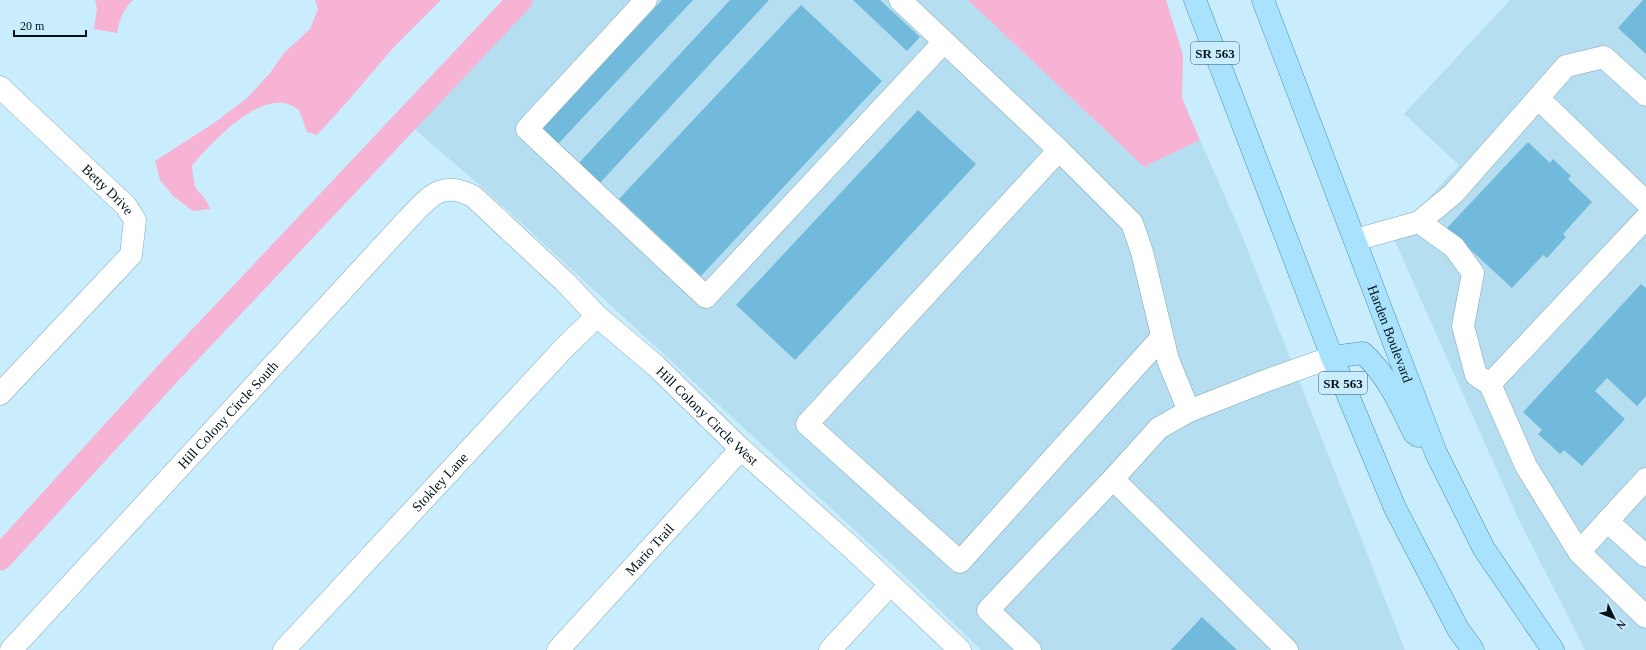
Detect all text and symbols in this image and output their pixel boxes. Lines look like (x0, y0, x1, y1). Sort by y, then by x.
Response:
scale bar (14, 12, 86, 38)
text: 20 m (20, 19, 45, 33)
road number: SR 563 (1191, 42, 1239, 64)
street label: Betty Drive (79, 162, 137, 218)
street label: Harden Boulevard (1365, 283, 1415, 385)
street label: Hill Colony Circle South (175, 358, 281, 472)
street label: Hill Colony Circle West (653, 364, 761, 469)
road number: SR 563 (1319, 372, 1367, 394)
street label: Stokley Lane (409, 450, 471, 515)
street label: Mario Trail (623, 521, 677, 579)
north arrow (1594, 598, 1634, 638)
text: N (1614, 618, 1628, 632)

